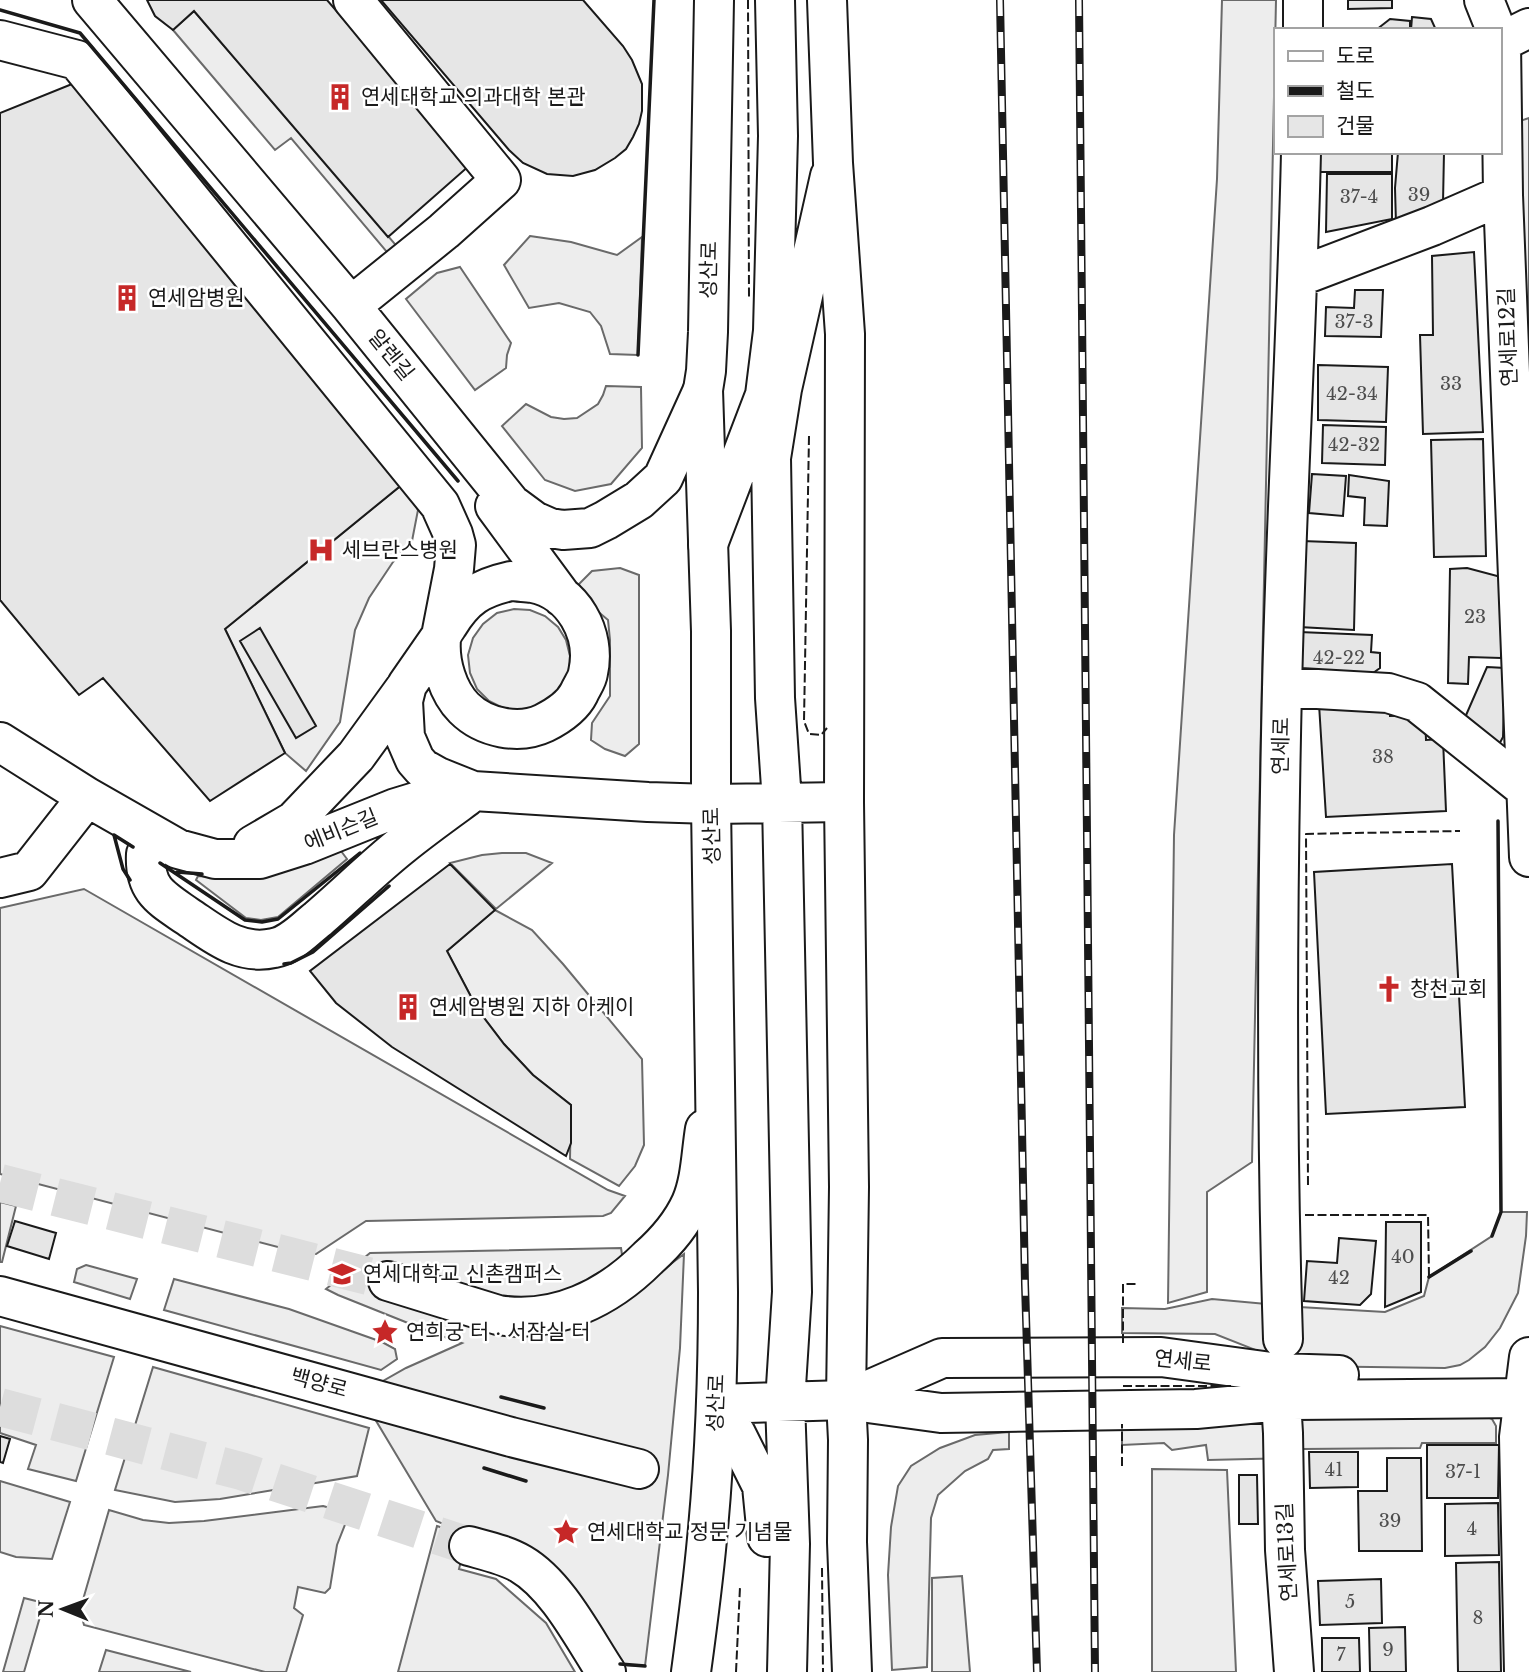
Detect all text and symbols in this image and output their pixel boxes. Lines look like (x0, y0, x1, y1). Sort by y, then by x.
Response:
legend (1274, 28, 1501, 154)
text: 도로 (1336, 43, 1375, 69)
text: 철도 (1336, 78, 1375, 104)
building icon: 연세대학교 의과대학 본관 (325, 82, 355, 112)
place label: 연세대학교 의과대학 본관 (361, 84, 586, 110)
text: 건물 (1336, 113, 1375, 139)
house number: 39 (1408, 184, 1430, 206)
house number: 37-4 (1340, 186, 1378, 208)
street label: 성산로 (695, 241, 723, 299)
building icon: 연세암병원 (112, 283, 142, 313)
place label: 연세암병원 (148, 285, 245, 311)
street label: 연세로12길 (1493, 287, 1523, 387)
house number: 37-3 (1334, 311, 1374, 333)
street label: 알렌길 (363, 324, 419, 386)
house number: 33 (1440, 373, 1462, 395)
house number: 42-34 (1326, 383, 1378, 405)
house number: 42-32 (1328, 434, 1380, 456)
hospital icon: 세브란스병원 (306, 535, 336, 565)
place label: 세브란스병원 (342, 537, 458, 563)
house number: 23 (1464, 606, 1486, 628)
house number: 42-22 (1313, 647, 1365, 669)
street label: 연세로 (1267, 717, 1295, 775)
house number: 38 (1372, 746, 1394, 768)
street label: 에비슨길 (300, 803, 382, 857)
street label: 성산로 (698, 807, 726, 865)
church icon: 창천교회 (1374, 974, 1404, 1004)
place label: 창천교회 (1410, 976, 1487, 1002)
building icon: 연세암병원 지하 아케이 (393, 992, 423, 1022)
place label: 연세암병원 지하 아케이 (429, 994, 634, 1020)
house number: 40 (1391, 1246, 1415, 1268)
school or university icon: 연세대학교 신촌캠퍼스 (327, 1259, 357, 1289)
place label: 연세대학교 신촌캠퍼스 (363, 1261, 562, 1287)
house number: 42 (1328, 1267, 1350, 1289)
place icon: 연희궁 터 · 서잠실 터 (370, 1317, 400, 1347)
place label: 연희궁 터 · 서잠실 터 (406, 1319, 591, 1345)
street label: 연세로 (1153, 1345, 1213, 1377)
street label: 백양로 (288, 1363, 350, 1403)
street label: 성산로 (702, 1374, 730, 1432)
house number: 41 (1325, 1459, 1343, 1481)
house number: 37-1 (1445, 1461, 1481, 1483)
street label: 연세로13길 (1271, 1502, 1303, 1602)
house number: 39 (1379, 1510, 1401, 1532)
place icon: 연세대학교 정문 기념물 (551, 1517, 581, 1547)
house number: 4 (1467, 1518, 1477, 1540)
place label: 연세대학교 정문 기념물 (587, 1519, 792, 1545)
north arrow (28, 1574, 98, 1644)
house number: 5 (1345, 1591, 1355, 1613)
text: N (35, 1599, 58, 1618)
house number: 8 (1473, 1607, 1483, 1629)
house number: 9 (1382, 1639, 1394, 1661)
house number: 7 (1336, 1644, 1346, 1666)

